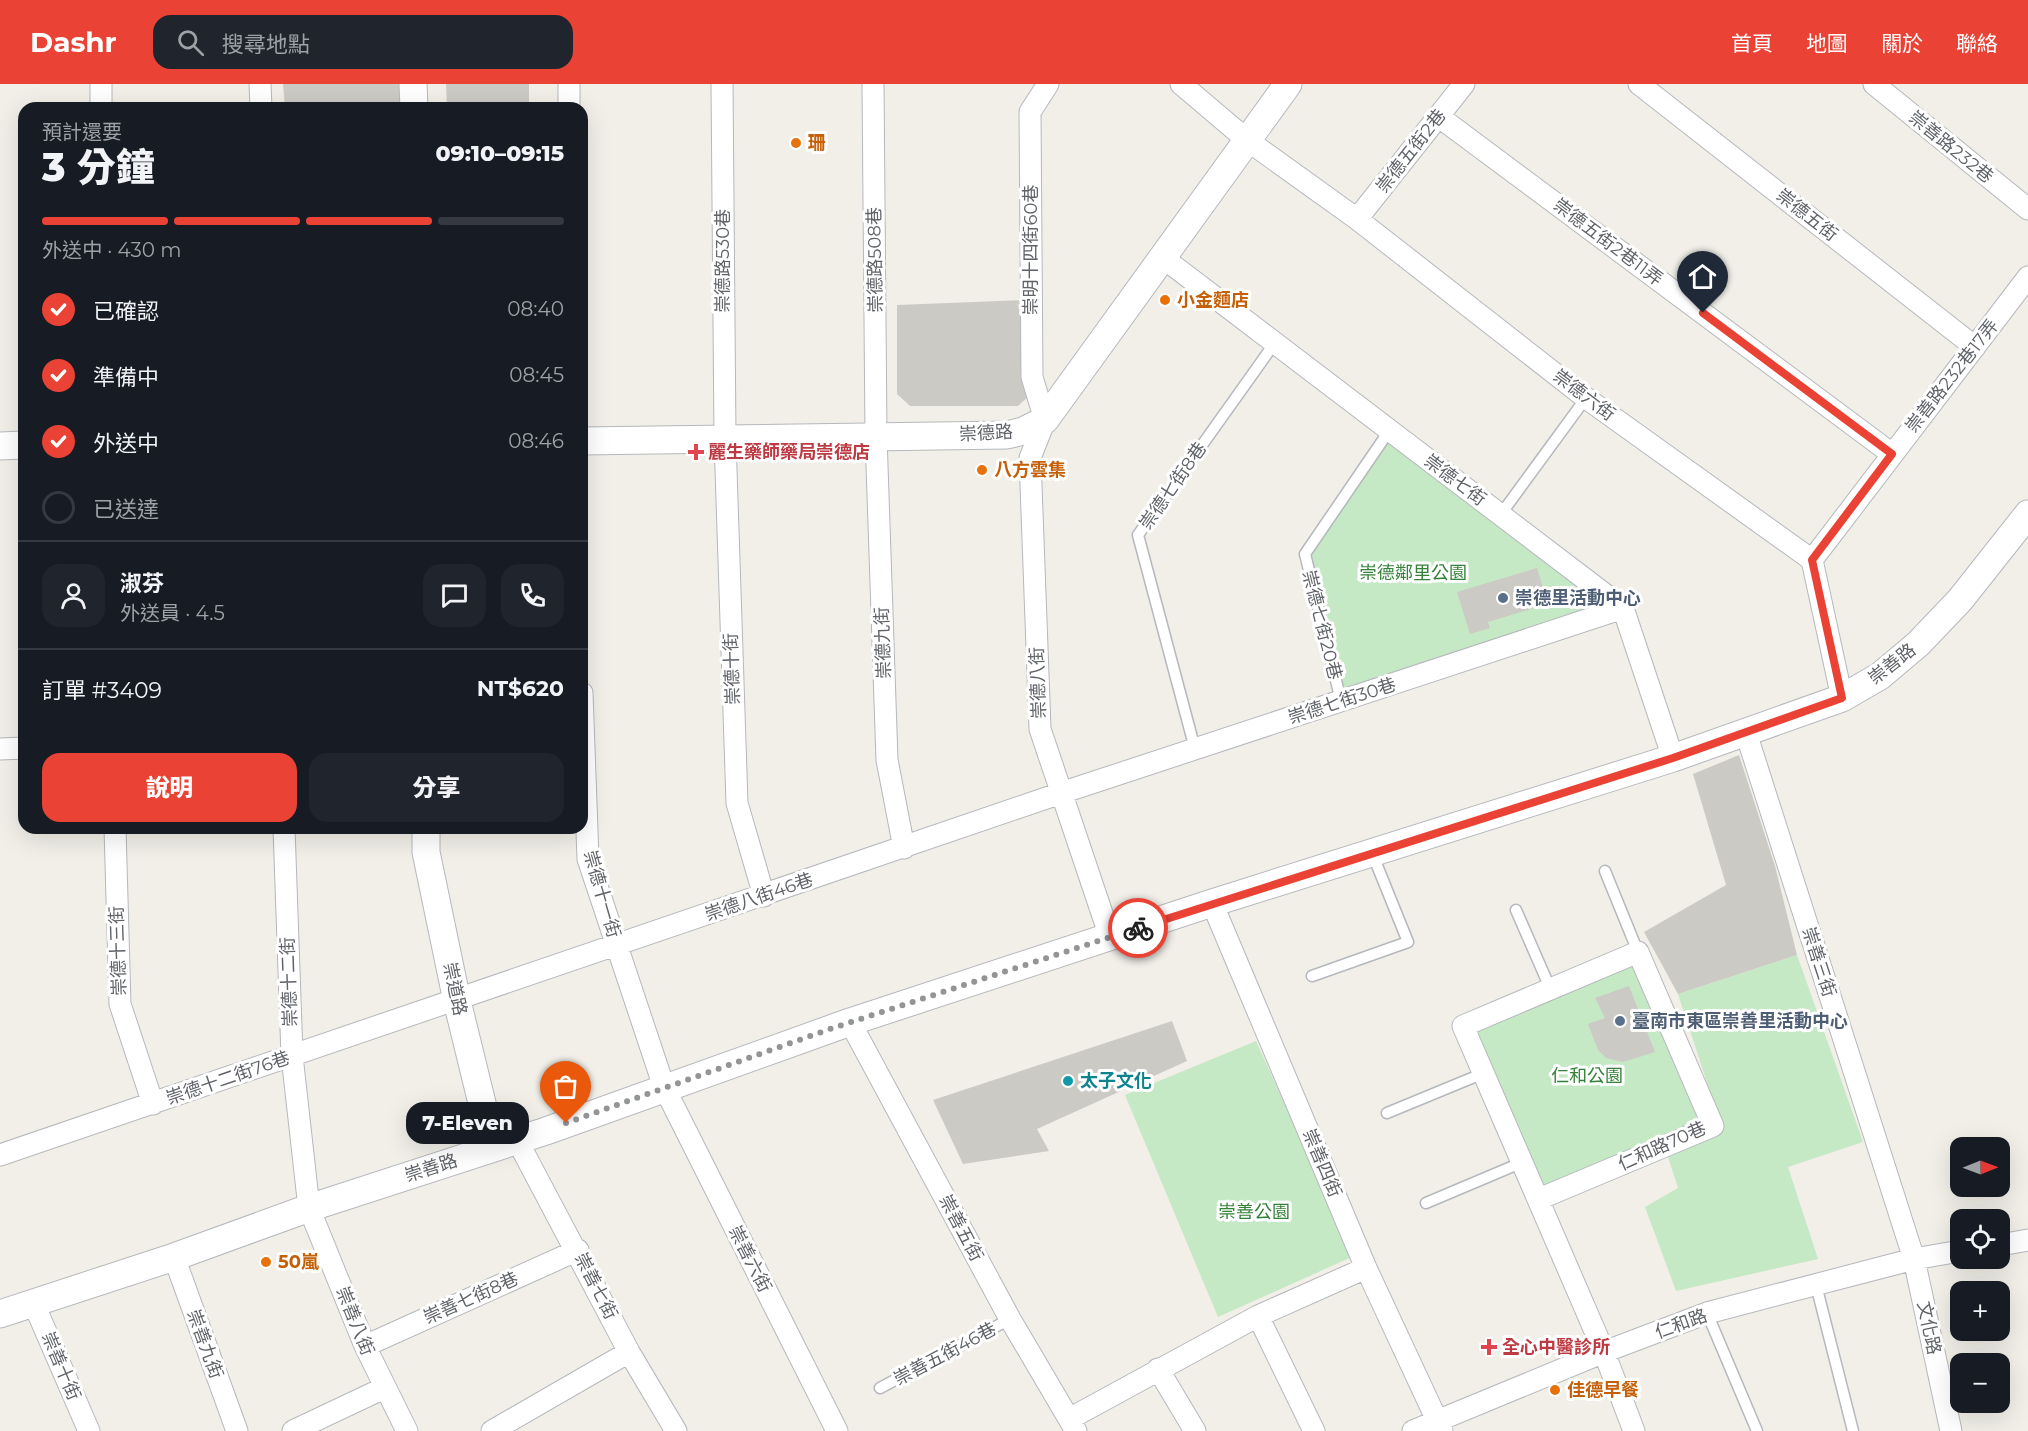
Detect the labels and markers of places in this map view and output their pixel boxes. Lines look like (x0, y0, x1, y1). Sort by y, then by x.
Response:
place label: 珊 (808, 132, 826, 154)
marker: 珊 (789, 136, 803, 150)
pin (1677, 251, 1728, 313)
place label: 小金麵店 (1177, 289, 1249, 311)
marker: 小金麵店 (1158, 293, 1172, 307)
place label: 麗生藥師藥局崇德店 (708, 441, 870, 463)
marker: 麗生藥師藥局崇德店 (689, 445, 703, 459)
place label: 八方雲集 (994, 459, 1066, 481)
marker: 八方雲集 (975, 463, 989, 477)
place label: 崇德里活動中心 (1515, 587, 1641, 609)
marker: 崇德里活動中心 (1496, 591, 1510, 605)
place label: 臺南市東區崇善里活動中心 (1632, 1010, 1848, 1032)
marker: 臺南市東區崇善里活動中心 (1613, 1014, 1627, 1028)
pin (540, 1061, 591, 1123)
place label: 太子文化 (1080, 1070, 1152, 1092)
marker: 太子文化 (1061, 1074, 1075, 1088)
callout: 7-Eleven (407, 1102, 530, 1144)
place label: 50嵐 (278, 1251, 319, 1273)
marker: 50嵐 (259, 1255, 273, 1269)
place label: 全心中醫診所 (1502, 1336, 1610, 1358)
marker: 全心中醫診所 (1480, 1338, 1498, 1356)
place label: 佳德早餐 (1567, 1379, 1639, 1401)
marker: 佳德早餐 (1548, 1383, 1562, 1397)

